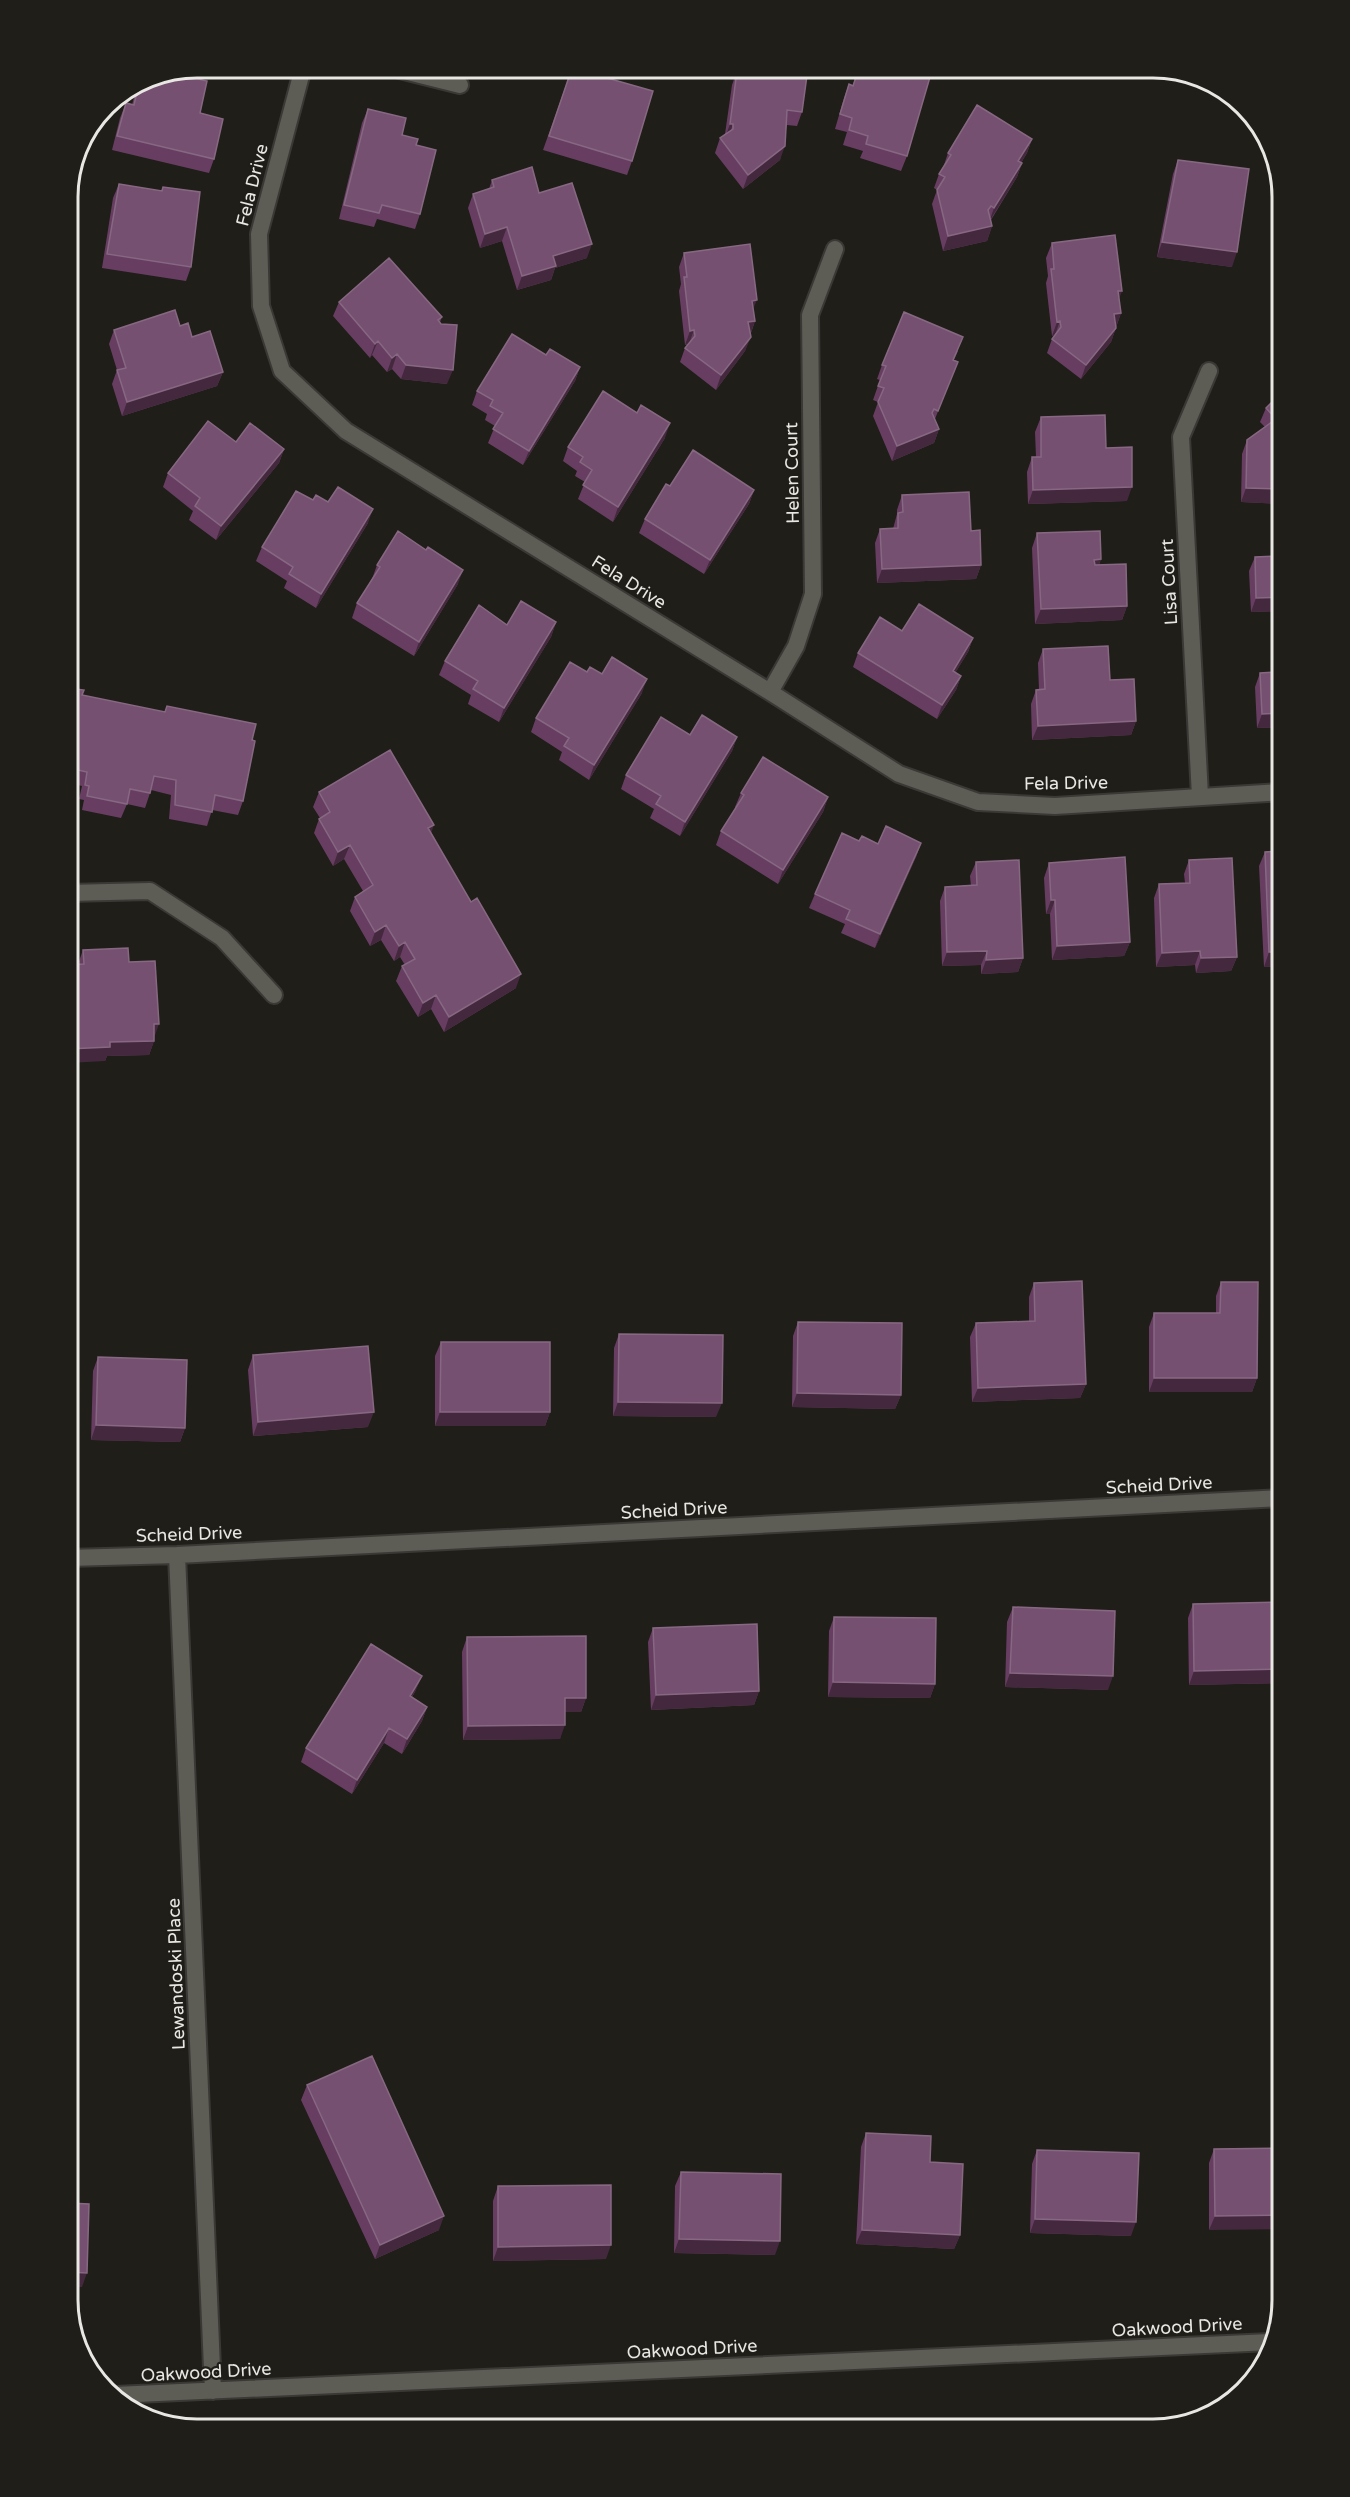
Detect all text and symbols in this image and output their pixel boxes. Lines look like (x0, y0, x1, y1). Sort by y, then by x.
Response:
street label: Fela Drive (231, 142, 273, 228)
street label: Helen Court (780, 422, 804, 524)
street label: Lisa Court (1156, 538, 1182, 626)
street label: Fela Drive (588, 550, 670, 614)
street label: Fela Drive (1024, 771, 1108, 795)
street label: Scheid Drive (1105, 1471, 1213, 1499)
street label: Scheid Drive (620, 1496, 728, 1524)
street label: Scheid Drive (135, 1521, 243, 1547)
street label: Lewandoski Place (162, 1898, 190, 2050)
street label: Oakwood Drive (1111, 2313, 1243, 2341)
street label: Oakwood Drive (626, 2335, 758, 2363)
street label: Oakwood Drive (140, 2358, 272, 2386)

